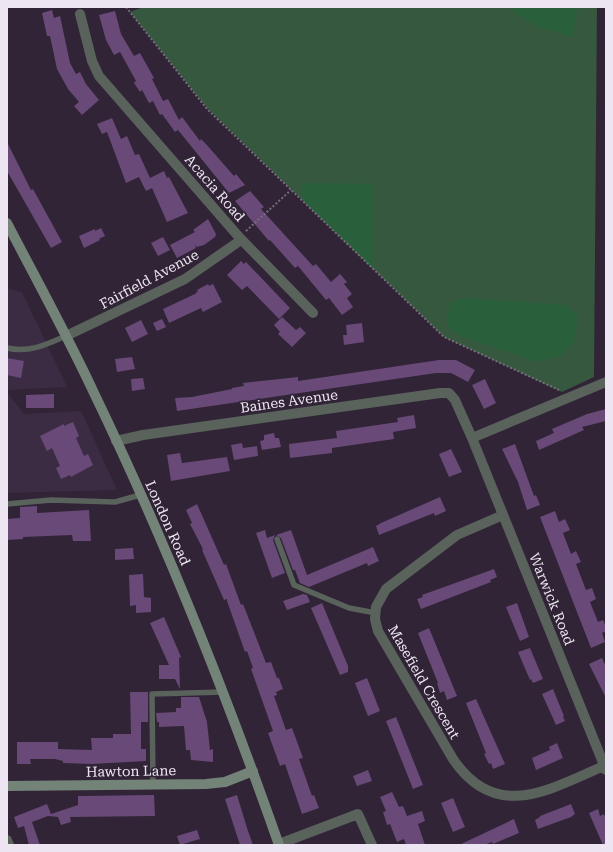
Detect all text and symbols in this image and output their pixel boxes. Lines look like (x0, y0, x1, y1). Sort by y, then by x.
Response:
street label: Acacia Road (182, 151, 248, 225)
street label: Fairfield Avenue (97, 246, 201, 312)
street label: Baines Avenue (239, 386, 339, 416)
street label: London Road (142, 478, 194, 568)
street label: Warwick Road (526, 551, 578, 647)
street label: Masefield Crescent (385, 622, 463, 742)
street label: Hawton Lane (86, 762, 177, 780)

